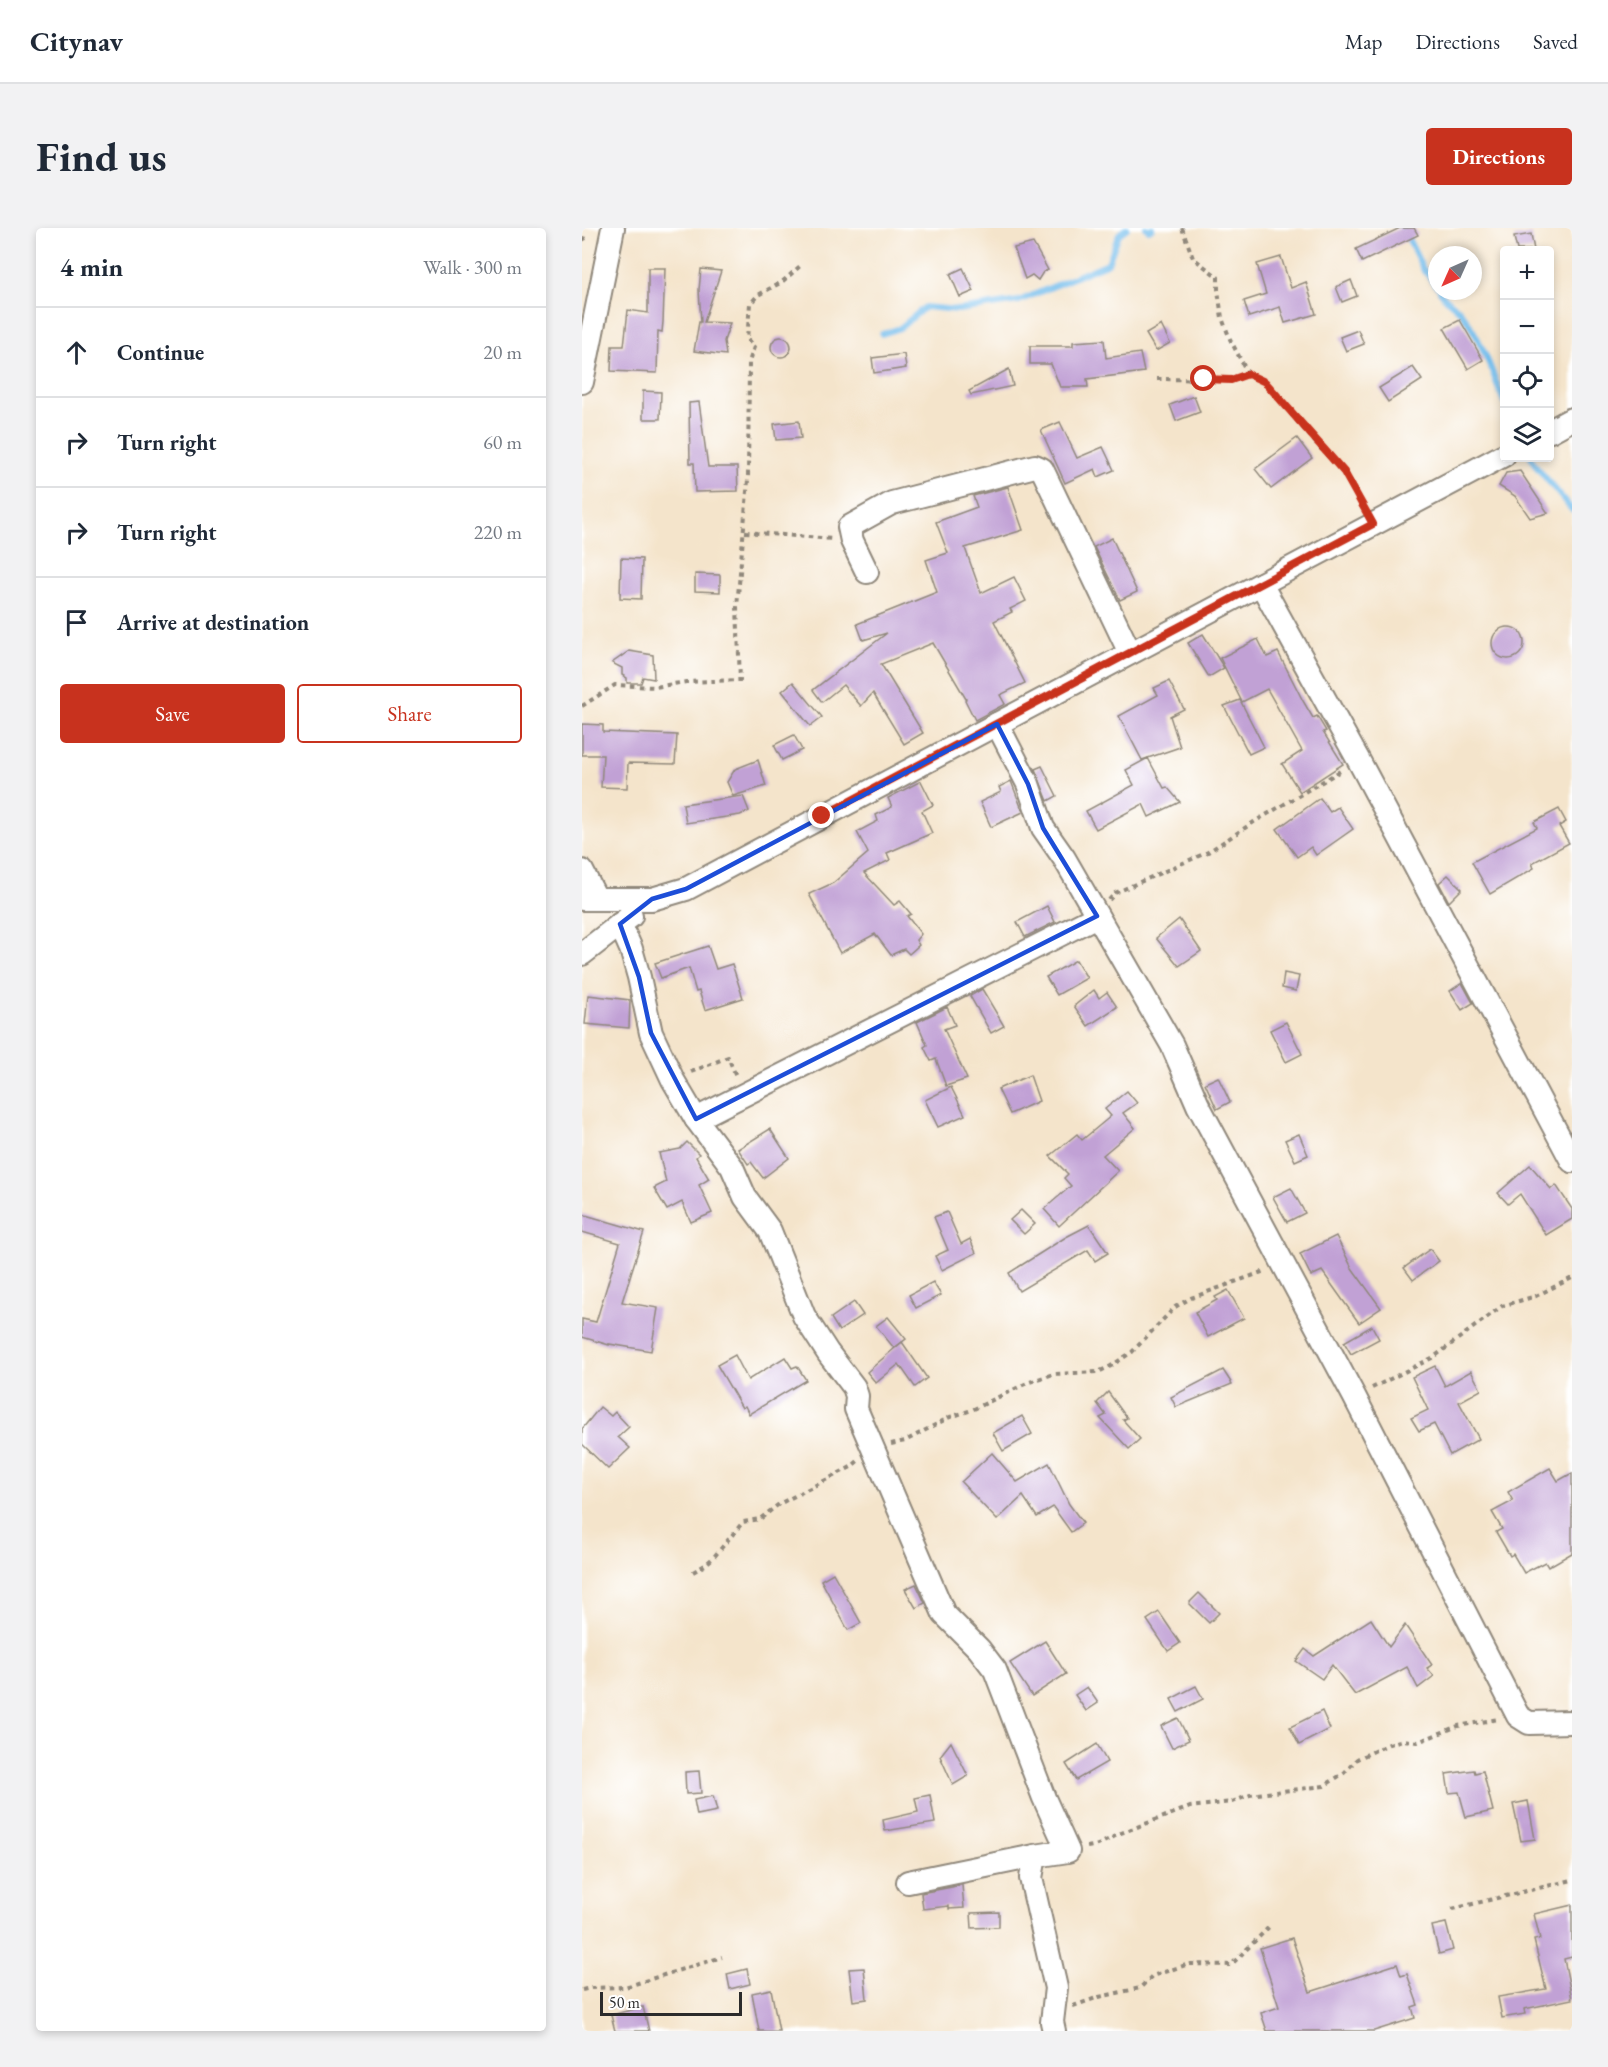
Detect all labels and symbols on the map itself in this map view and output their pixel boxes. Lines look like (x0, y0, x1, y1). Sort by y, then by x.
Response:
north arrow (1428, 246, 1482, 300)
route start (1190, 365, 1216, 391)
route end (808, 802, 834, 828)
scale bar (600, 1989, 742, 2016)

